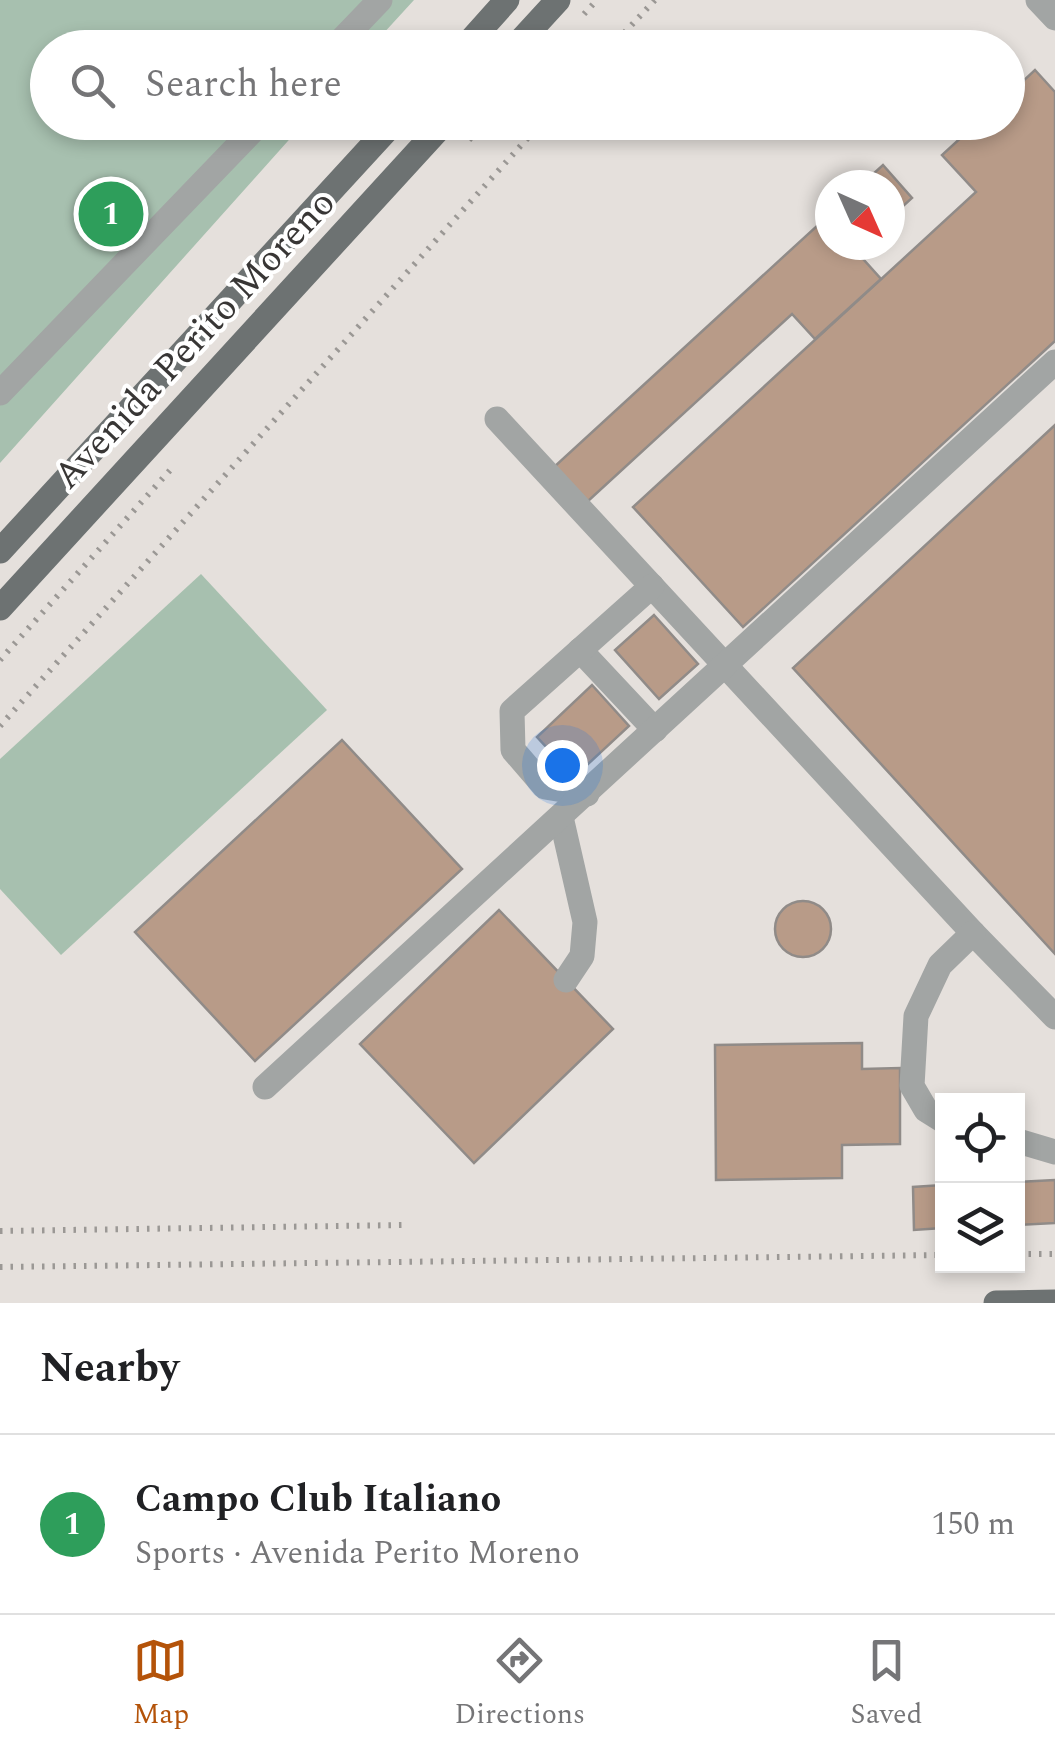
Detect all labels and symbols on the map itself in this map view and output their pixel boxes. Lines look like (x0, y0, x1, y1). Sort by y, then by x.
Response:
north arrow (815, 170, 905, 260)
pin: 1 (78, 176, 144, 252)
street label: Avenida Perito Moreno (40, 177, 350, 503)
your location (537, 740, 588, 791)

